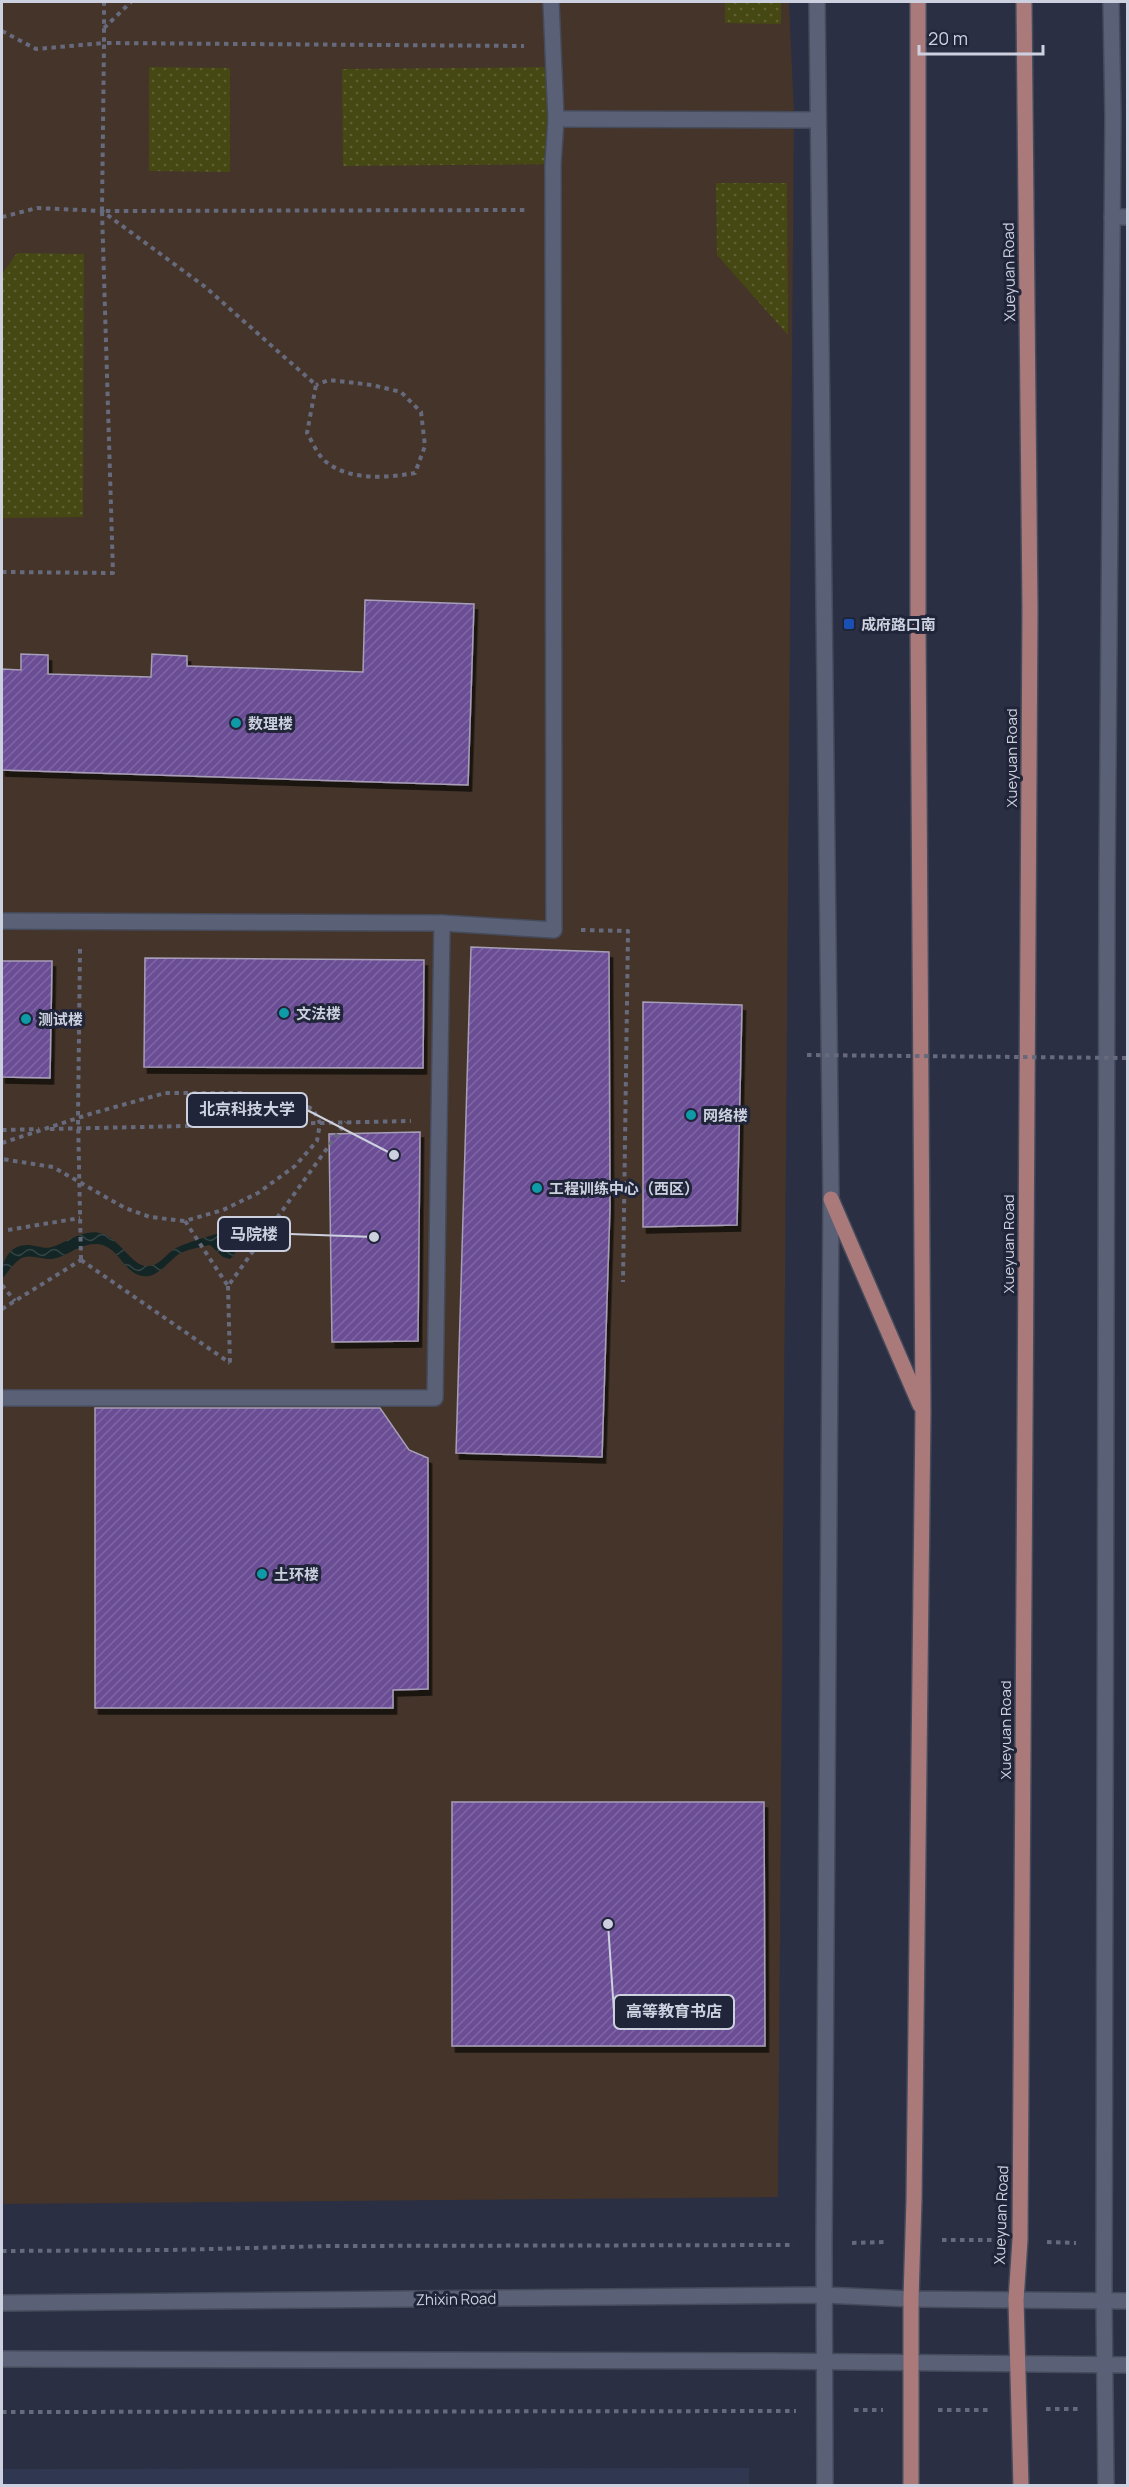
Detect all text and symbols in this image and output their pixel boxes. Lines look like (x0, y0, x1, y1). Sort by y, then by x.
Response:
scale bar (919, 18, 1044, 56)
text: 20 m (928, 26, 968, 50)
street label: Xueyuan Road (998, 222, 1020, 322)
place label: 成府路口南 (861, 614, 936, 635)
marker: 成府路口南 (842, 617, 856, 631)
street label: Xueyuan Road (1001, 708, 1022, 808)
place label: 数理楼 (248, 713, 293, 734)
marker: 数理楼 (229, 716, 243, 730)
place label: 文法楼 (296, 1003, 341, 1024)
marker: 文法楼 (277, 1006, 291, 1020)
place label: 测试楼 (38, 1009, 83, 1030)
marker: 测试楼 (19, 1012, 33, 1026)
callout: 北京科技大学 (187, 1093, 307, 1127)
text: 北京科技大学 (199, 1098, 295, 1120)
place label: 网络楼 (703, 1105, 748, 1126)
marker: 网络楼 (684, 1108, 698, 1122)
place label: 工程训练中心（西区） (549, 1178, 699, 1199)
marker: 工程训练中心（西区） (530, 1181, 544, 1195)
street label: Xueyuan Road (998, 1194, 1019, 1294)
callout: 马院楼 (218, 1217, 290, 1251)
text: 马院楼 (230, 1223, 278, 1245)
place label: 土环楼 (274, 1564, 319, 1585)
marker: 土环楼 (255, 1567, 269, 1581)
street label: Xueyuan Road (995, 1680, 1016, 1780)
callout: 高等教育书店 (614, 1995, 734, 2029)
text: 高等教育书店 (626, 2000, 722, 2022)
street label: Xueyuan Road (989, 2165, 1013, 2265)
street label: Zhixin Road (416, 2288, 496, 2310)

